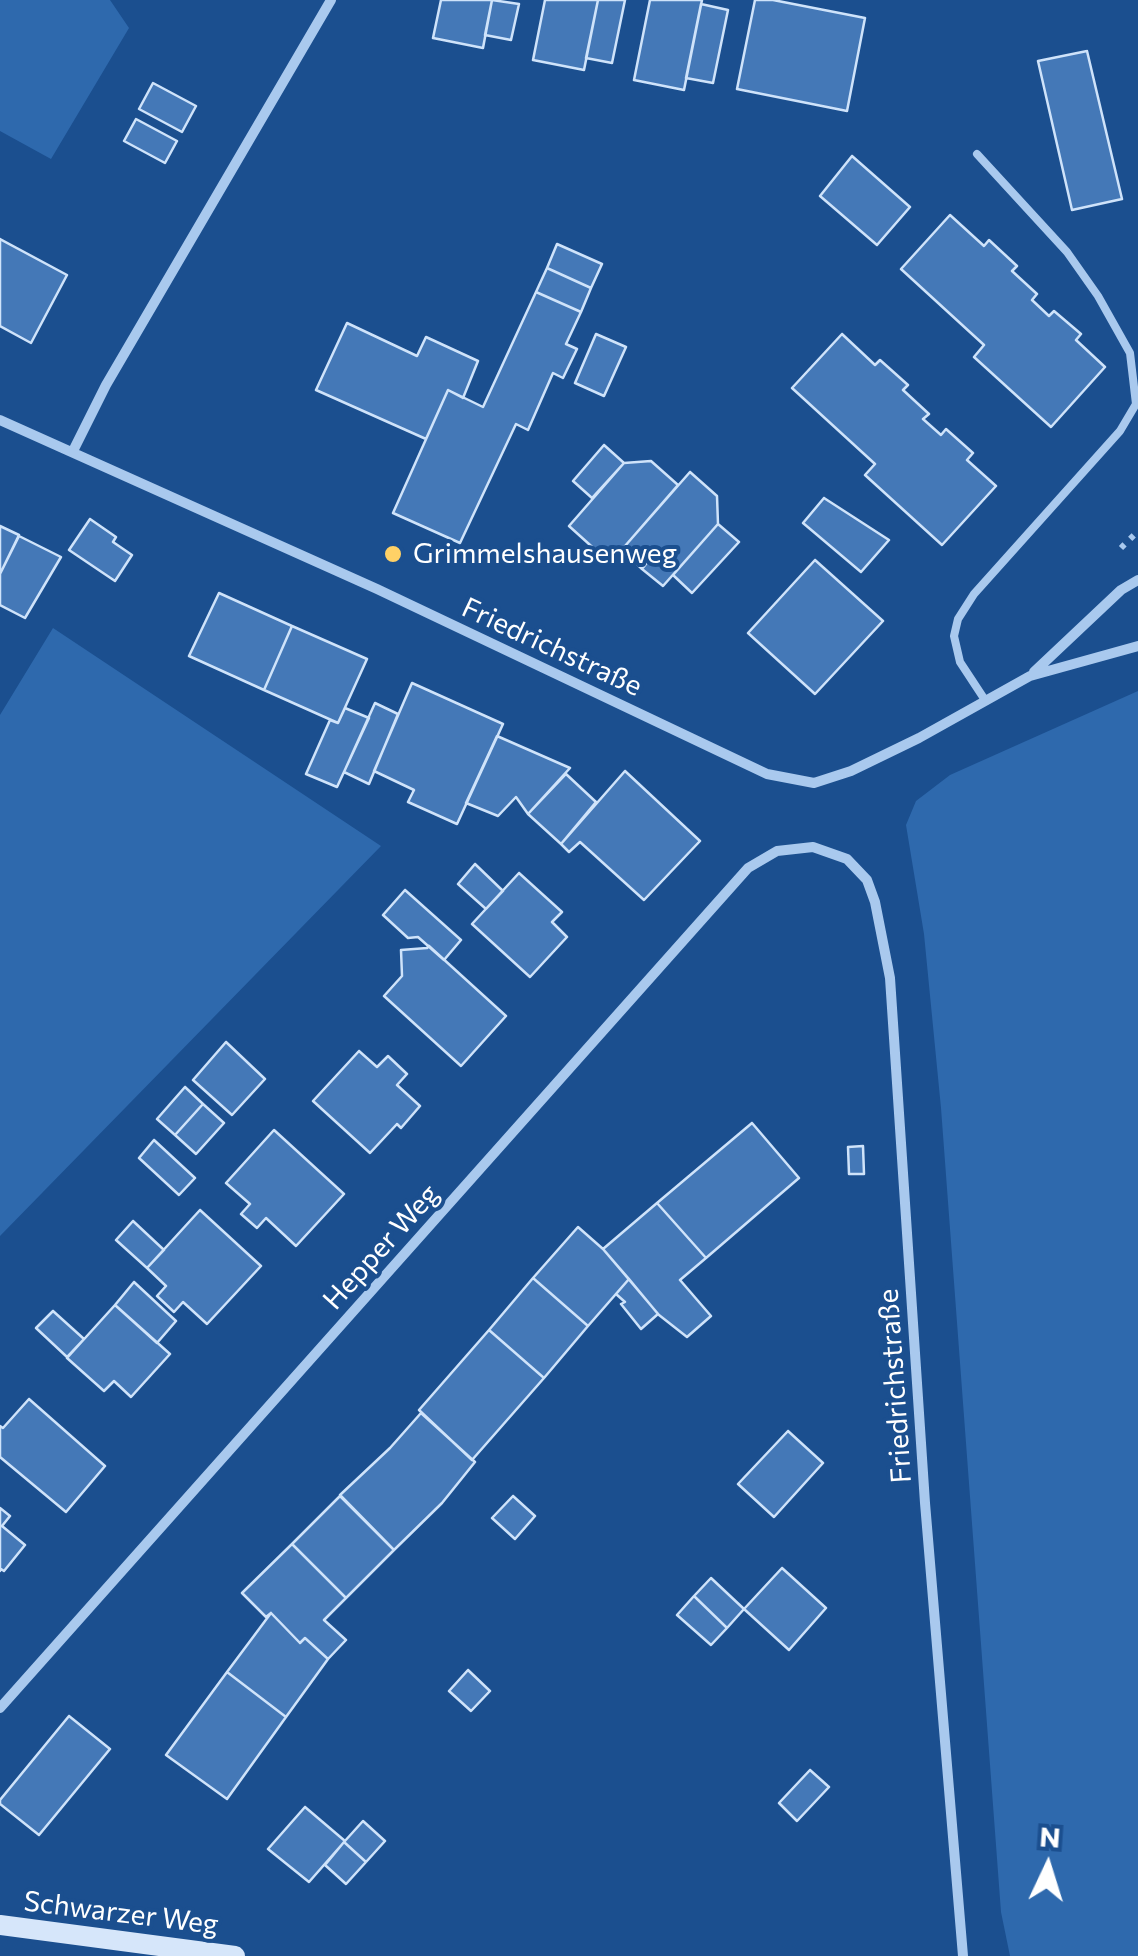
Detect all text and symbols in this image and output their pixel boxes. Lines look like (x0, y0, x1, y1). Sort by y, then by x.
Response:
place label: Grimmelshausenweg (413, 537, 677, 571)
marker: Grimmelshausenweg (382, 543, 404, 565)
street label: Friedrichstraße (457, 591, 647, 703)
street label: Hepper Weg (316, 1178, 446, 1316)
street label: Friedrichstraße (871, 1288, 919, 1484)
north arrow (998, 1816, 1098, 1916)
text: N (1038, 1818, 1062, 1854)
street label: Schwarzer Weg (22, 1884, 220, 1942)

